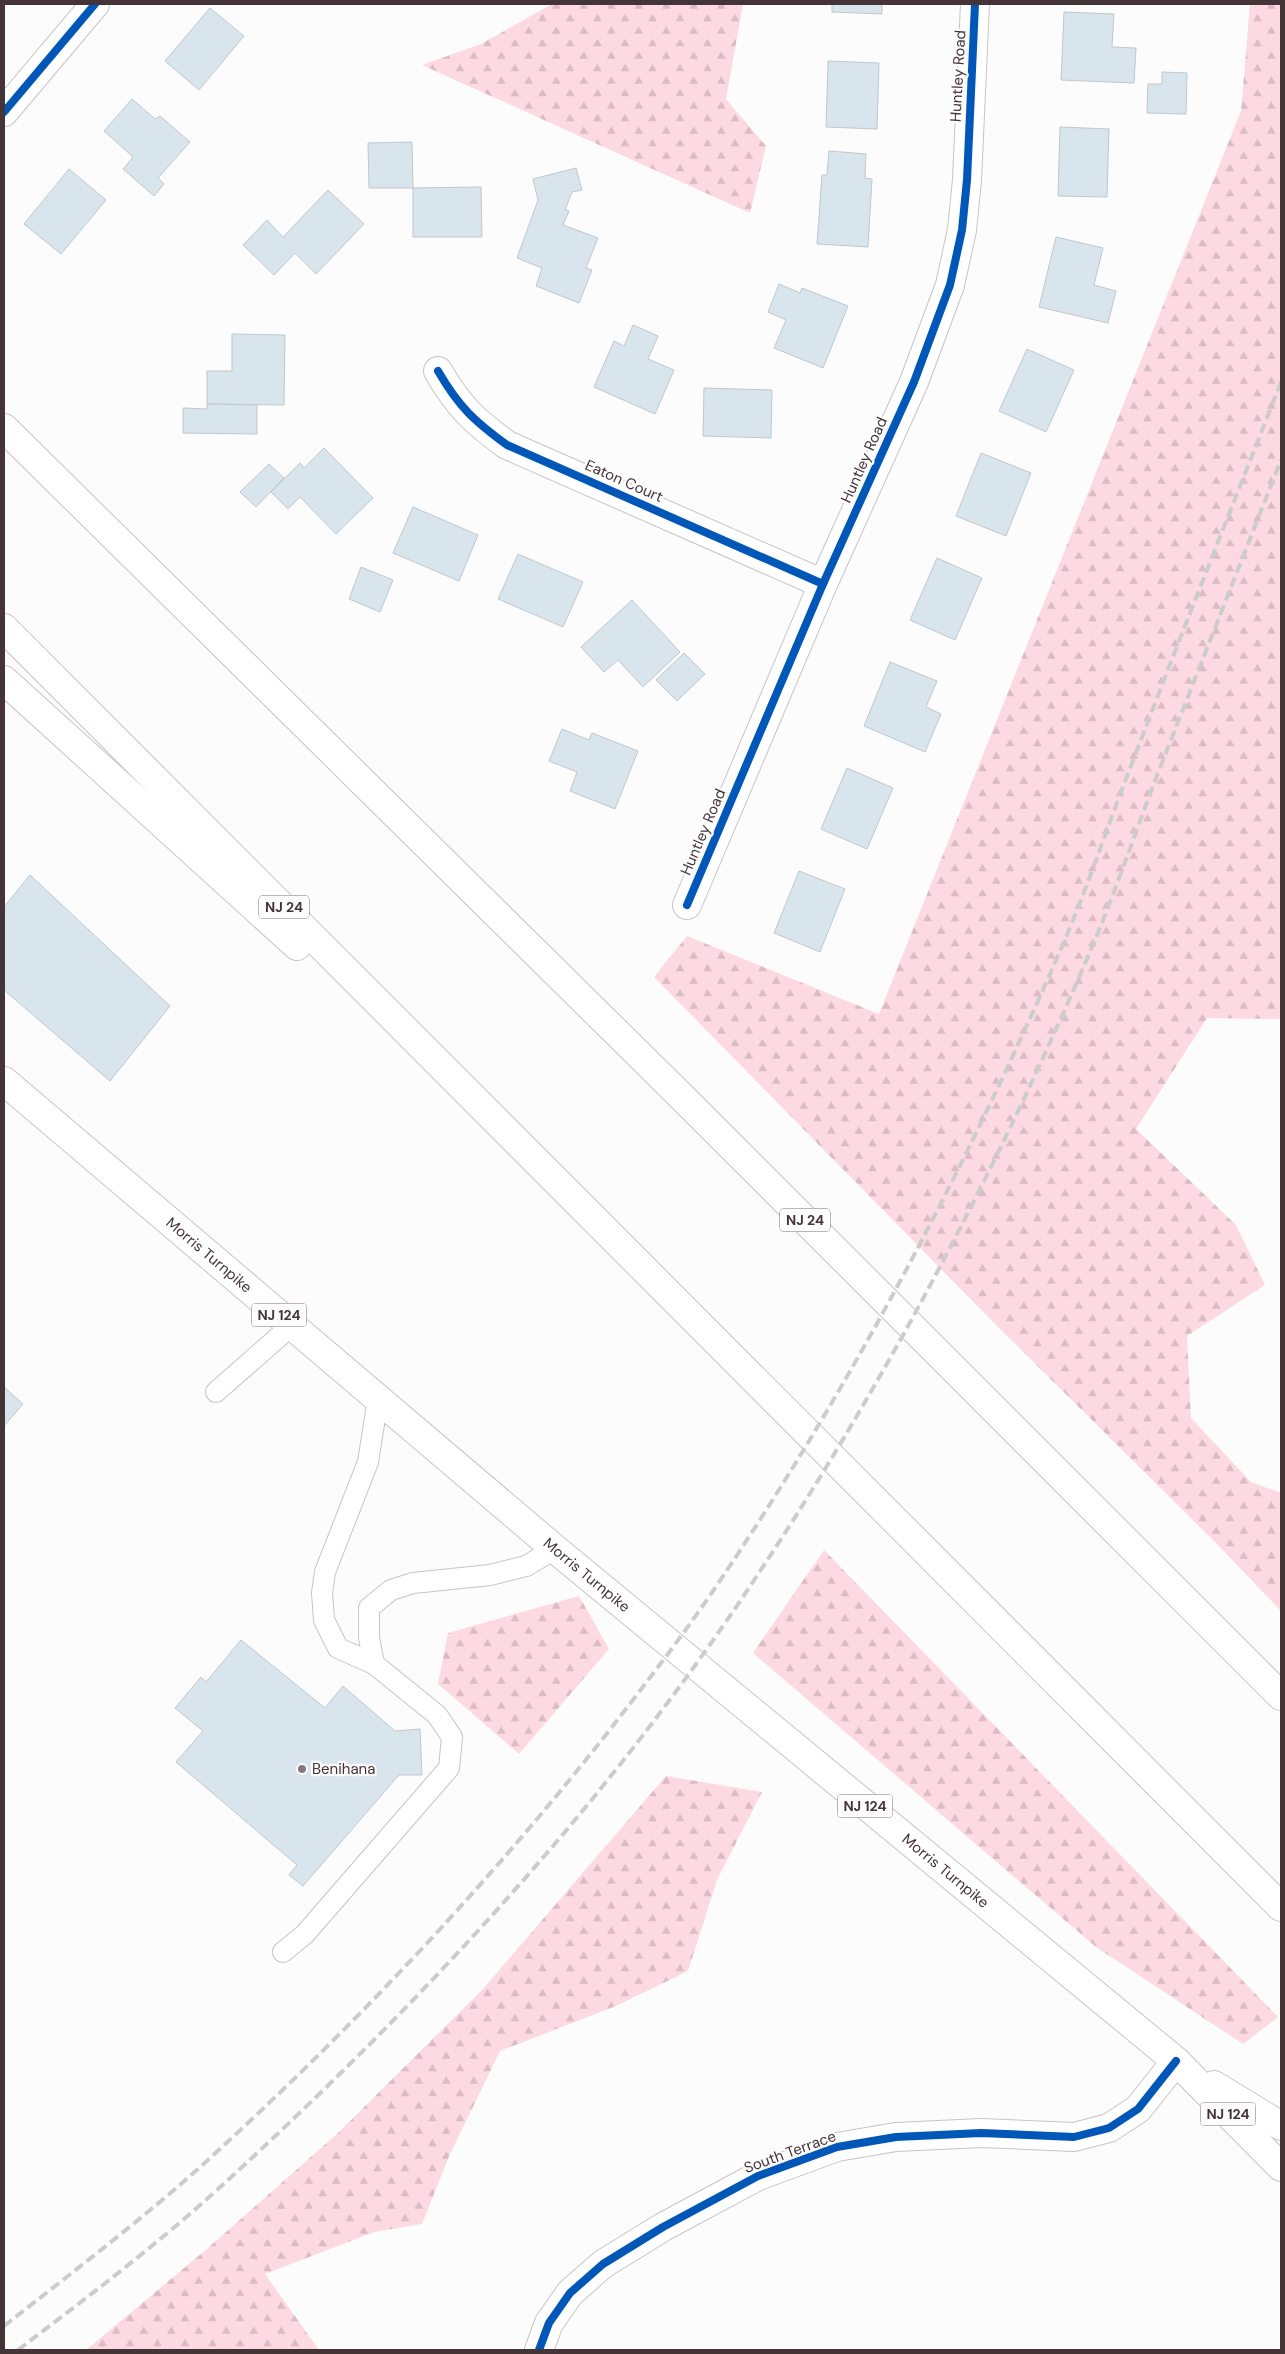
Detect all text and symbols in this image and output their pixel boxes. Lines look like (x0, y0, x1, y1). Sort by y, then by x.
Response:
street label: Huntley Road (946, 29, 970, 123)
street label: Huntley Road (836, 414, 892, 506)
street label: Eaton Court (582, 455, 666, 507)
street label: Huntley Road (676, 786, 730, 878)
road number: NJ 24 (259, 896, 309, 919)
road number: NJ 24 (780, 1208, 830, 1232)
street label: Morris Turnpike (162, 1213, 256, 1297)
road number: NJ 124 (252, 1304, 306, 1326)
street label: Morris Turnpike (539, 1533, 634, 1617)
place label: Benihana (312, 1759, 375, 1779)
marker: Benihana (296, 1763, 308, 1775)
road number: NJ 124 (838, 1794, 892, 1818)
street label: Morris Turnpike (898, 1829, 993, 1913)
road number: NJ 124 (1200, 2102, 1256, 2126)
street label: South Terrace (741, 2126, 839, 2178)

